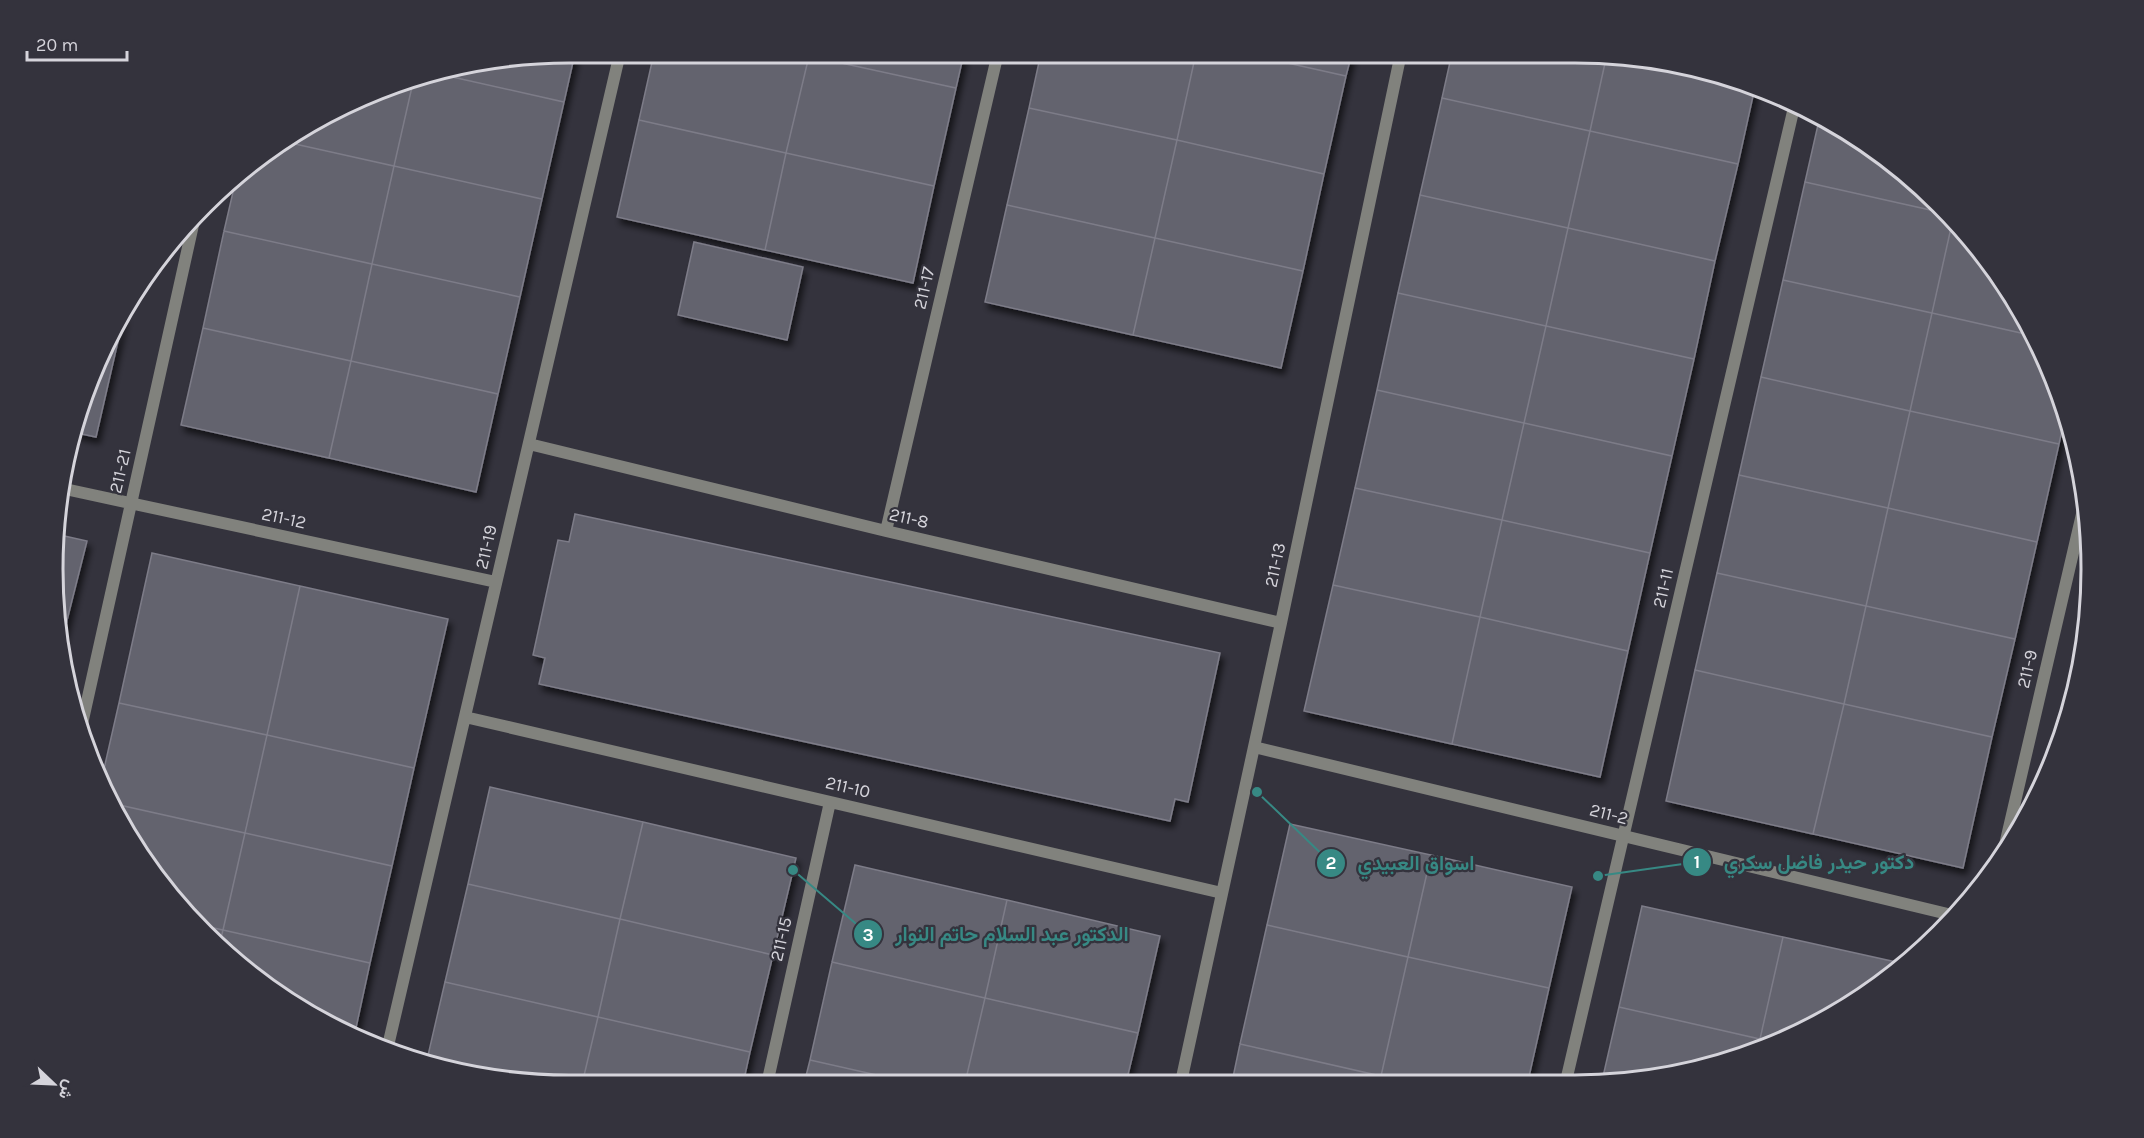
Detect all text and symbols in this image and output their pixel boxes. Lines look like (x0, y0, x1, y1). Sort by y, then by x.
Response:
scale bar (27, 24, 128, 62)
text: 20 m (36, 34, 78, 56)
street label: 211-17 (908, 264, 940, 311)
street label: 211-21 (104, 447, 136, 495)
street label: 211-12 (260, 503, 308, 533)
street label: 211-8 (887, 503, 931, 533)
street label: 211-19 (470, 523, 502, 571)
street label: 211-13 (1260, 541, 1290, 589)
street label: 211-11 (1648, 566, 1678, 610)
street label: 211-9 (2012, 648, 2042, 690)
street label: 211-10 (823, 771, 873, 803)
street label: 211-2 (1587, 799, 1631, 829)
callout: دكتور حيدر فاضل سكري (1682, 843, 1926, 881)
callout: اسواق العبيدي (1316, 844, 1486, 882)
text: 1 (1694, 851, 1700, 873)
text: دكتور حيدر فاضل سكري (1724, 851, 1914, 879)
text: 2 (1326, 852, 1336, 874)
text: اسواق العبيدي (1358, 852, 1474, 880)
street label: 211-15 (765, 915, 797, 963)
callout: الدكتور عبد السلام حاتم النوار (853, 915, 1140, 953)
text: الدكتور عبد السلام حاتم النوار (894, 923, 1129, 947)
text: 3 (862, 924, 874, 946)
north arrow (24, 1054, 84, 1114)
text: ش (55, 1077, 80, 1102)

